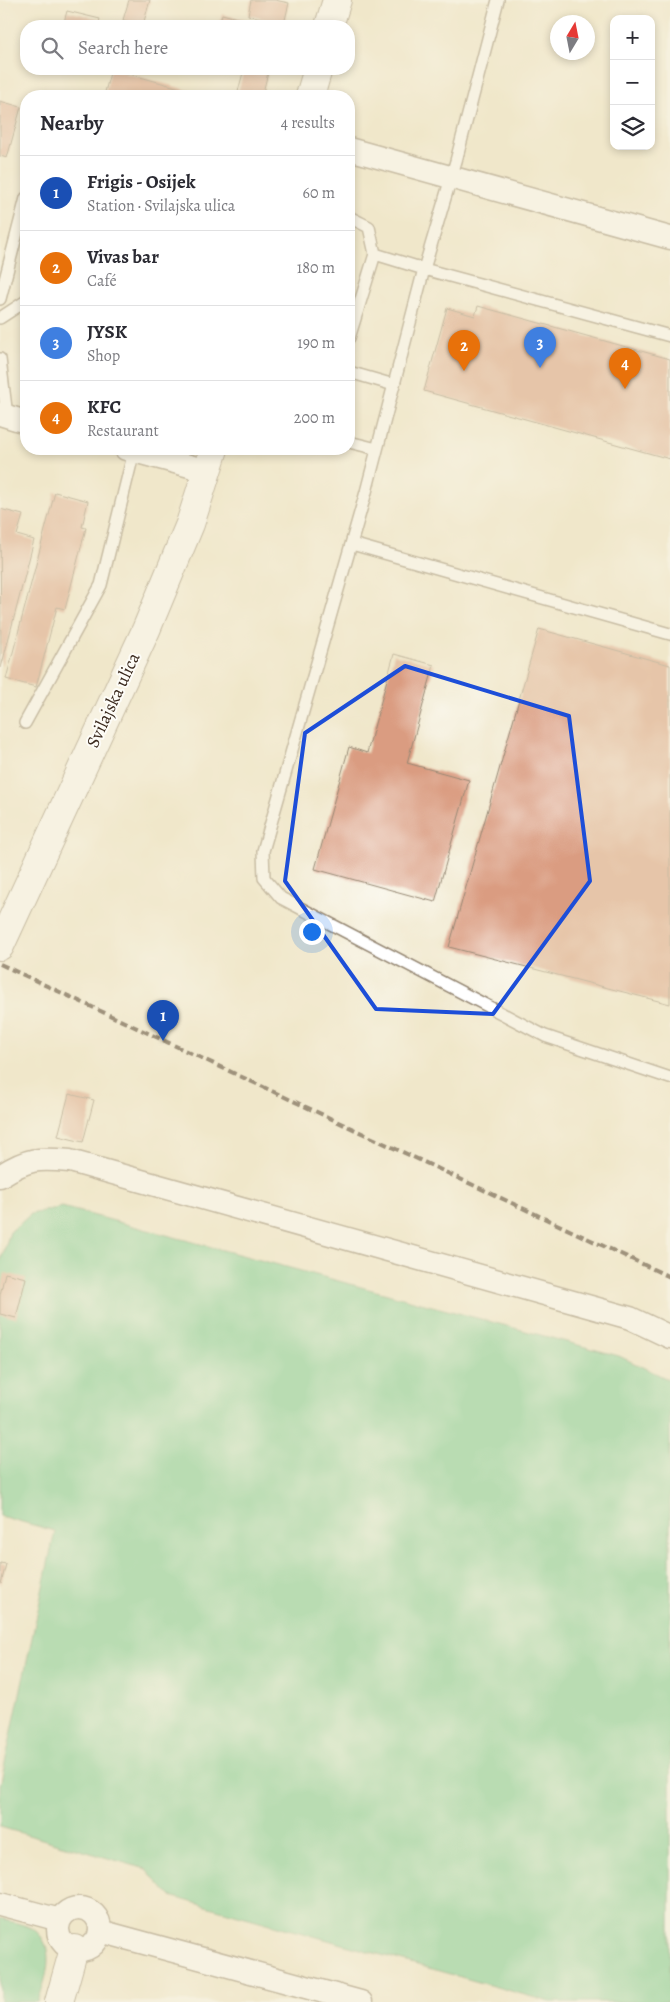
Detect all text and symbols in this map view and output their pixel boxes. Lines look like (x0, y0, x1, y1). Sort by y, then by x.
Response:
north arrow (550, 15, 595, 60)
map controls (610, 15, 655, 150)
button: + (610, 15, 655, 60)
search box (20, 20, 355, 75)
icon: search (38, 34, 66, 62)
text: Search here (78, 35, 168, 61)
button: − (610, 60, 655, 105)
button: layers (610, 105, 655, 150)
text: Nearby (40, 109, 103, 137)
text: 4 results (281, 112, 335, 134)
text: Frigis - Osijek (87, 169, 195, 195)
text: 1 (53, 182, 59, 204)
text: 60 m (303, 182, 335, 204)
text: Station · Svilajska ulica (87, 195, 235, 217)
text: Vivas bar (87, 244, 159, 270)
text: 2 (52, 257, 60, 279)
text: 180 m (297, 257, 335, 279)
text: Café (87, 270, 117, 292)
text: JYSK (87, 319, 127, 345)
pin: 3 (524, 327, 556, 368)
pin: 2 (448, 330, 480, 371)
text: 3 (53, 332, 59, 354)
text: 190 m (297, 332, 335, 354)
text: Shop (87, 345, 120, 367)
pin: 4 (609, 348, 641, 389)
text: KFC (87, 394, 121, 420)
text: 4 (52, 407, 60, 429)
text: 200 m (294, 407, 335, 429)
text: Restaurant (87, 420, 159, 442)
street label: Svilajska ulica (80, 648, 146, 751)
your location (299, 919, 325, 945)
pin: 1 (147, 1000, 179, 1041)

